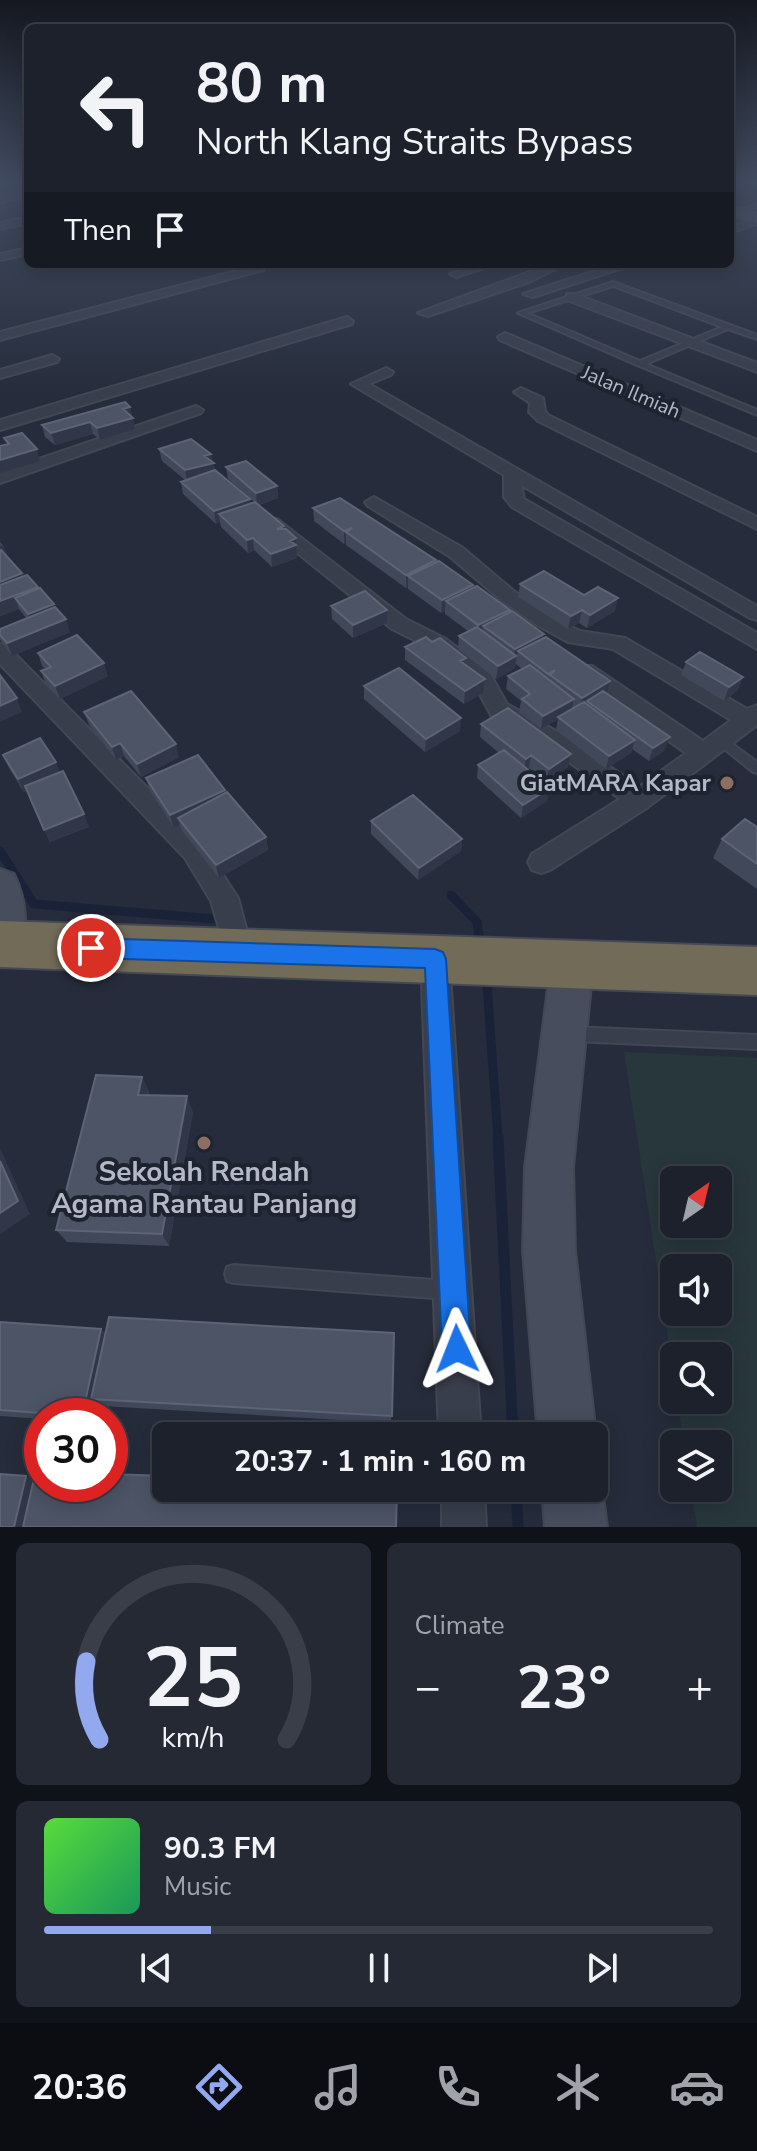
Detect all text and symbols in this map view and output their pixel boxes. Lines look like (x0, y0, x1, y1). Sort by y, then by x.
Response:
text: 80 m (196, 45, 327, 122)
icon: left (64, 56, 168, 160)
text: North Klang Straits Bypass (196, 118, 633, 167)
icon: arrive (148, 208, 192, 252)
text: Then (64, 210, 132, 251)
street label: Jalan Ilmiah (577, 359, 685, 425)
place label: GiatMARA Kapar (520, 767, 712, 799)
marker: GiatMARA Kapar (718, 774, 736, 792)
pin (57, 914, 125, 982)
icon: arrive (69, 926, 113, 970)
marker: Sekolah Rendah Agama Rantau Panjang (195, 1134, 213, 1152)
place label: Sekolah Rendah Agama Rantau Panjang (51, 1153, 357, 1223)
north arrow (660, 1166, 732, 1238)
map controls (660, 1166, 732, 1502)
button: sound (660, 1254, 732, 1326)
position arrow (415, 1307, 499, 1391)
button: search (660, 1342, 732, 1414)
speed limit sign: 30 (24, 1398, 128, 1502)
button: layers (660, 1430, 732, 1502)
text: 20:37 · 1 min · 160 m (234, 1441, 526, 1482)
text: Climate (415, 1608, 505, 1643)
text: 25 (143, 1622, 243, 1735)
text: 23° (516, 1647, 611, 1729)
text: − (415, 1658, 441, 1718)
text: + (687, 1658, 713, 1718)
text: km/h (162, 1718, 225, 1757)
text: 90.3 FM (164, 1828, 276, 1869)
text: Music (164, 1869, 231, 1904)
icon: previous (134, 1946, 178, 1990)
icon: pause (357, 1946, 401, 1990)
icon: next (580, 1946, 624, 1990)
icon: directions (191, 2059, 247, 2115)
icon: music (310, 2059, 366, 2115)
icon: phone (430, 2059, 486, 2115)
icon: climate (550, 2059, 606, 2115)
icon: car (669, 2059, 725, 2115)
text: 20:36 (32, 2063, 127, 2112)

